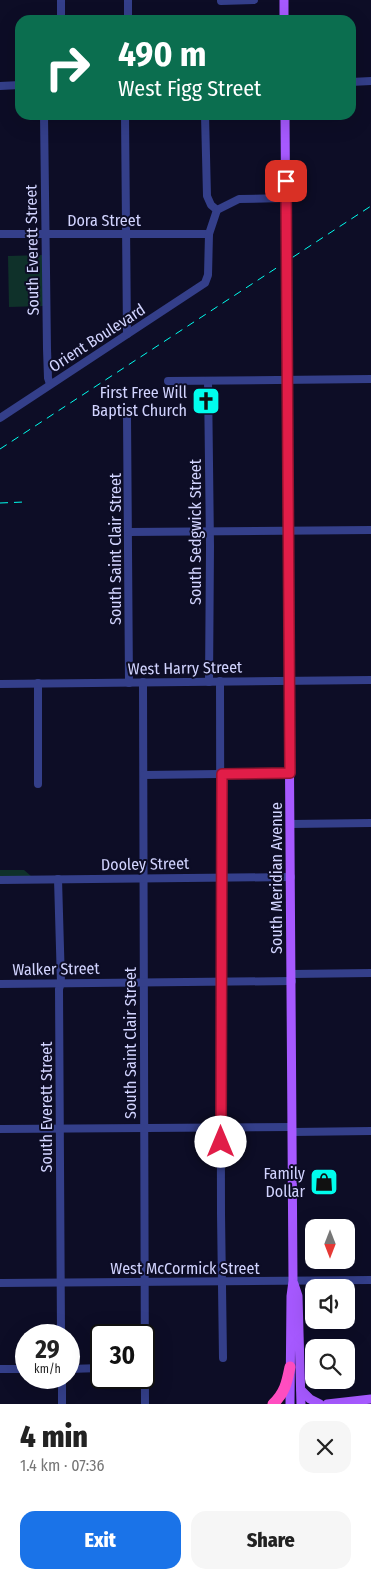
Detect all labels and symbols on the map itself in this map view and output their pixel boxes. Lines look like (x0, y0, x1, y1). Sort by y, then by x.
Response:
pin (265, 160, 307, 202)
street label: South Everett Street (21, 184, 43, 316)
street label: Dora Street (67, 211, 142, 230)
street label: Orient Boulevard (45, 300, 149, 376)
place label: First Free Will Baptist Church (92, 383, 187, 420)
church icon: First Free Will Baptist Church (191, 386, 221, 416)
street label: South Sedgwick Street (186, 458, 205, 605)
street label: South Saint Clair Street (106, 472, 125, 625)
street label: West Harry Street (128, 657, 243, 678)
street label: South Meridian Avenue (267, 802, 286, 954)
street label: Dooley Street (101, 854, 190, 874)
street label: Walker Street (12, 959, 101, 979)
street label: South Saint Clair Street (121, 966, 140, 1119)
street label: South Everett Street (37, 1041, 56, 1172)
position arrow (194, 1115, 246, 1167)
place label: Family Dollar (264, 1164, 306, 1201)
shop icon: Family Dollar (309, 1167, 339, 1197)
north arrow (305, 1219, 355, 1269)
street label: West McCormick Street (110, 1259, 260, 1278)
speed limit sign: 30 (90, 1324, 155, 1389)

